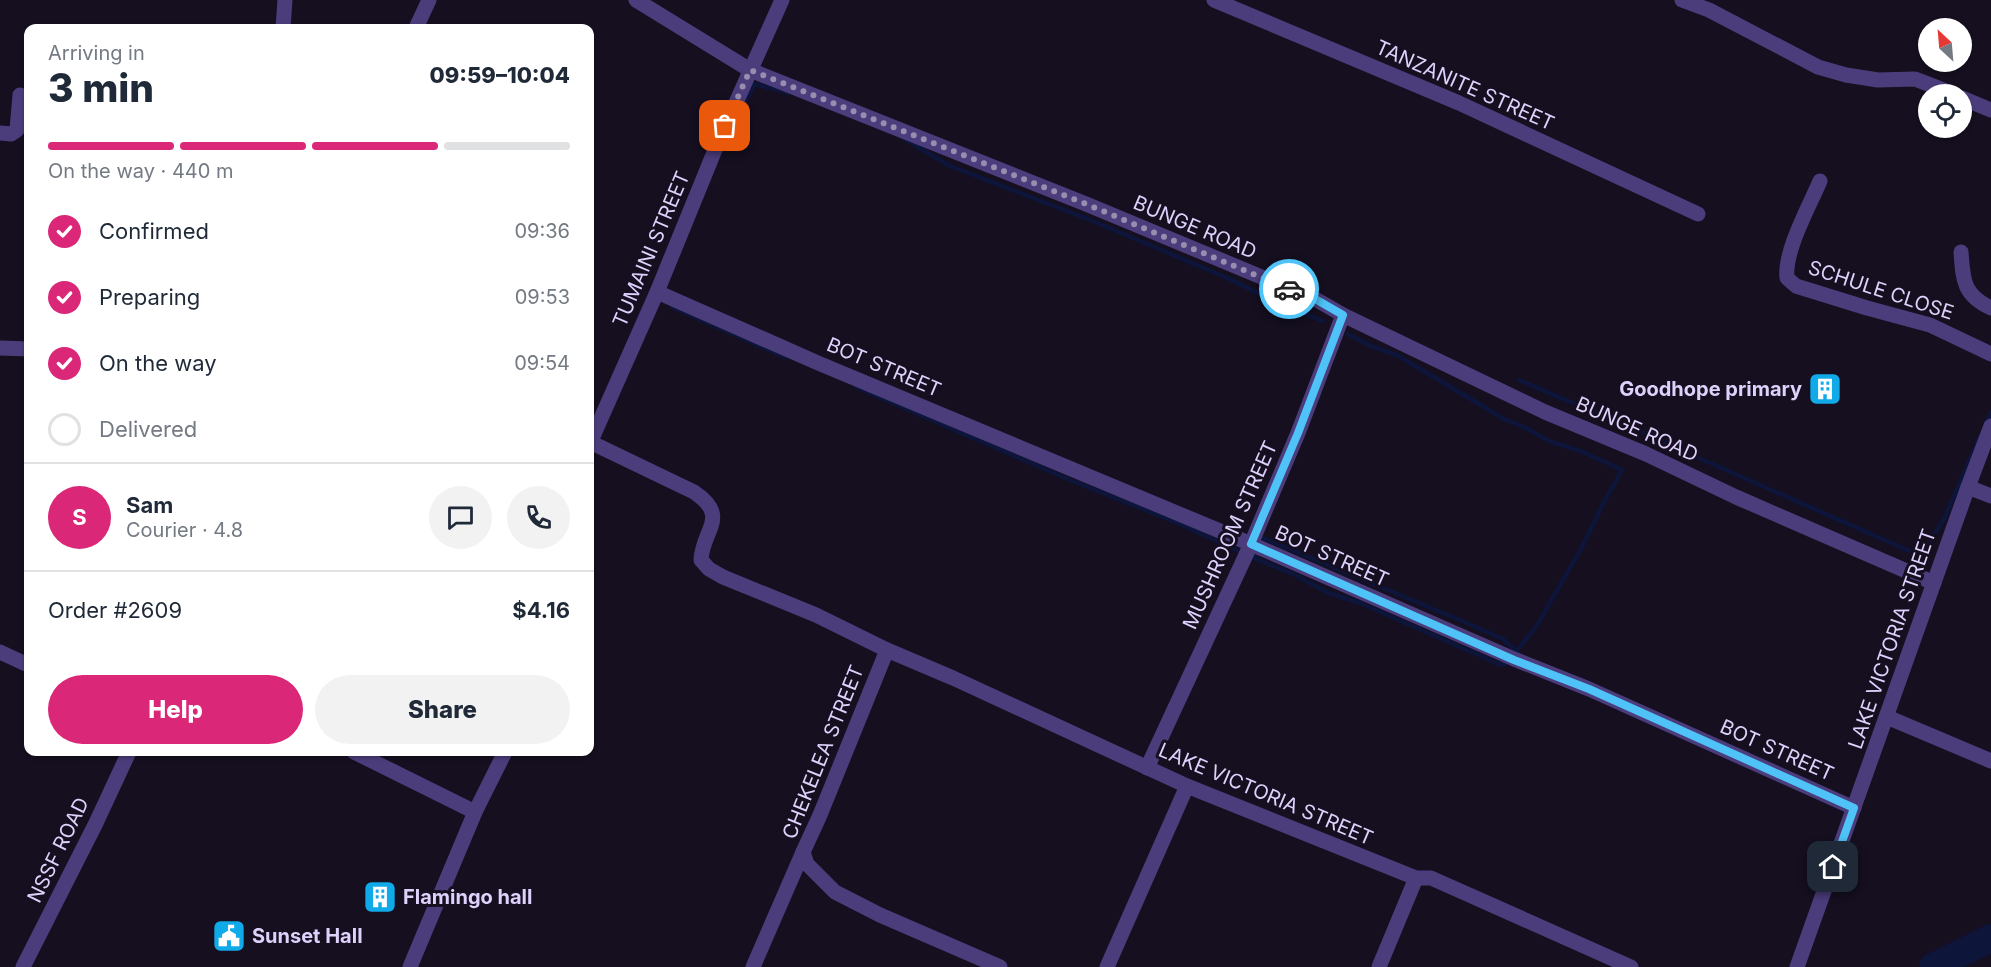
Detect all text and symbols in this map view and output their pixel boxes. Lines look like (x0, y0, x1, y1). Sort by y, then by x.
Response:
north arrow (1918, 18, 1972, 72)
map controls (1918, 18, 1972, 138)
street label: TANZANITE STREET (1372, 35, 1558, 135)
text: Arriving in (48, 41, 145, 65)
text: 09:59–10:04 (430, 62, 570, 88)
text: 3 min (48, 64, 154, 111)
button: locate (1918, 84, 1972, 138)
pin (699, 100, 750, 151)
icon: bag (708, 109, 741, 142)
text: On the way · 440 m (48, 159, 234, 183)
street label: TUMAINI STREET (607, 168, 695, 330)
street label: BUNGE ROAD (1130, 190, 1260, 264)
icon: check (48, 215, 81, 248)
text: Confirmed (99, 218, 209, 244)
text: 09:36 (514, 219, 570, 243)
street label: SCHULE CLOSE (1805, 255, 1957, 325)
courier (1259, 259, 1319, 319)
icon: car (1273, 273, 1306, 306)
icon: check (48, 281, 81, 314)
text: Preparing (99, 284, 200, 310)
text: 09:53 (515, 285, 570, 309)
street label: BOT STREET (823, 332, 945, 402)
icon: check (48, 347, 81, 380)
text: On the way (99, 350, 217, 376)
text: 09:54 (514, 351, 570, 375)
building icon: Goodhope primary (1807, 371, 1843, 407)
place label: Goodhope primary (1619, 377, 1802, 401)
street label: BUNGE ROAD (1572, 391, 1702, 467)
text: Delivered (99, 416, 197, 442)
street label: MUSHROOM STREET (1178, 437, 1282, 633)
button: chat (429, 486, 492, 549)
button: phone (507, 486, 570, 549)
text: Sam (126, 492, 173, 518)
text: S (72, 504, 87, 530)
text: Courier · 4.8 (126, 518, 243, 542)
street label: BOT STREET (1271, 520, 1393, 592)
street label: LAKE VICTORIA STREET (1843, 526, 1941, 752)
text: Order #2609 (48, 597, 182, 623)
text: $4.16 (512, 597, 570, 623)
street label: CHEKELEA STREET (777, 662, 869, 842)
button: Help (48, 675, 303, 744)
button: Share (315, 675, 570, 744)
street label: BOT STREET (1716, 714, 1838, 786)
street label: LAKE VICTORIA STREET (1155, 738, 1377, 850)
street label: NSSF ROAD (22, 794, 94, 906)
pin (1807, 841, 1858, 892)
icon: home (1816, 850, 1849, 883)
building icon: Flamingo hall (362, 879, 398, 915)
place label: Flamingo hall (403, 885, 532, 909)
public building icon: Sunset Hall (211, 918, 247, 954)
place label: Sunset Hall (252, 924, 363, 948)

